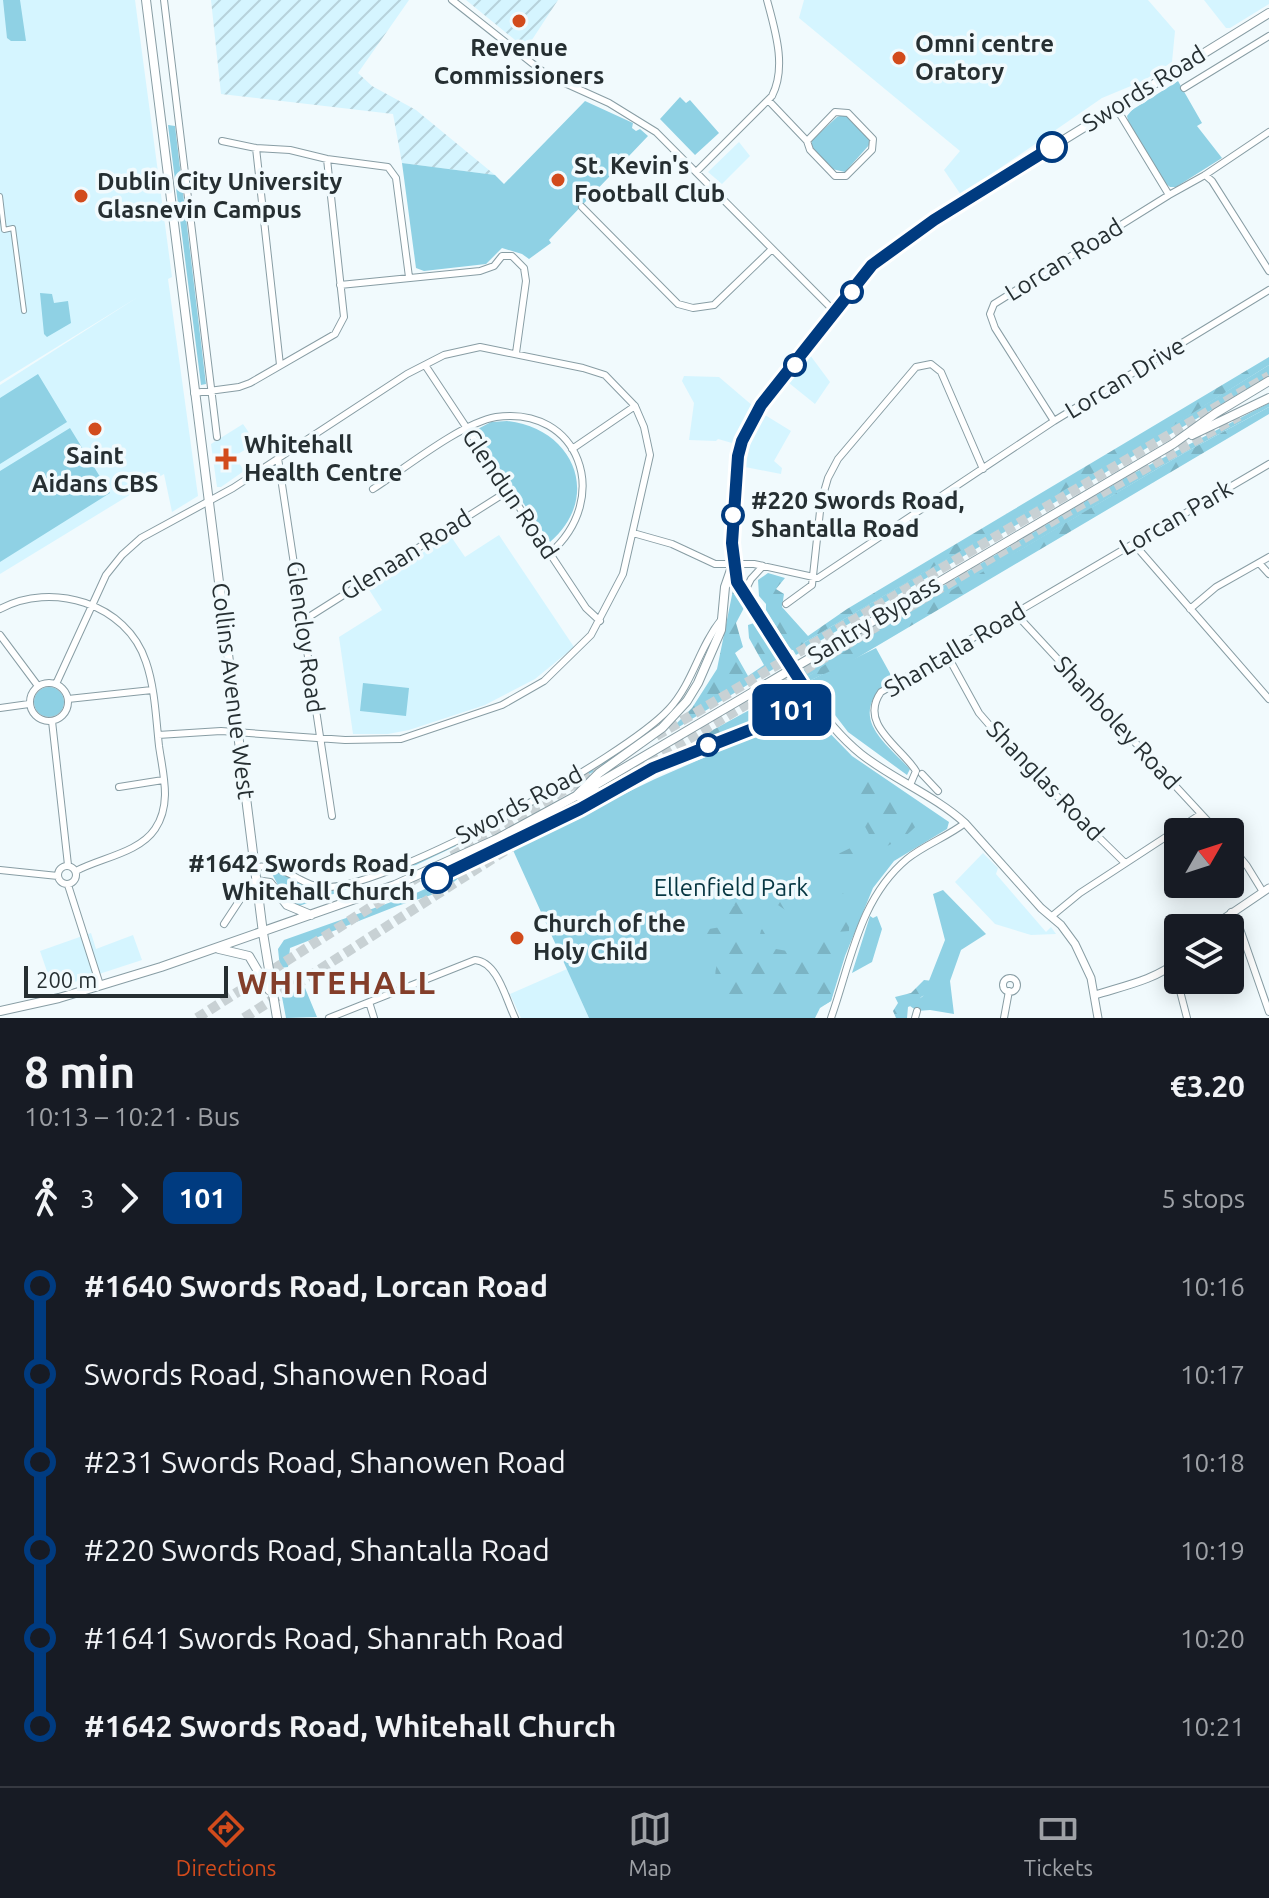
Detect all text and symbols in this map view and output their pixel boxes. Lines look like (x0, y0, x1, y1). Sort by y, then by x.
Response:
marker: Revenue Commissioners (510, 12, 528, 30)
place label: Omni centre Oratory (915, 30, 1054, 85)
place label: Revenue Commissioners (434, 34, 604, 89)
street label: Swords Road (1077, 40, 1210, 137)
marker: Omni centre Oratory (890, 49, 908, 67)
unlabelled marker (1037, 132, 1067, 162)
place label: St. Kevin's Football Club (574, 152, 725, 207)
place label: Dublin City University Glasnevin Campus (97, 168, 343, 223)
marker: St. Kevin's Football Club (549, 171, 567, 189)
marker: Dublin City University Glasnevin Campus (72, 187, 90, 205)
street label: Lorcan Road (1000, 213, 1127, 306)
unlabelled marker (841, 281, 863, 303)
street label: Lorcan Drive (1060, 331, 1189, 424)
unlabelled marker (784, 354, 806, 376)
marker: Saint Aidans CBS (86, 420, 104, 438)
street label: Glendun Road (457, 423, 564, 564)
place label: Whitehall Health Centre (244, 431, 402, 486)
place label: Saint Aidans CBS (32, 442, 158, 497)
marker: Whitehall Health Centre (215, 448, 237, 470)
street label: Lorcan Park (1115, 474, 1237, 561)
place label: #220 Swords Road, Shantalla Road (751, 487, 964, 542)
street label: Glenaan Road (336, 504, 476, 605)
marker: #220 Swords Road, Shantalla Road (722, 504, 744, 526)
street label: Glencloy Road (281, 559, 330, 715)
street label: Santry Bypass (803, 570, 944, 669)
street label: Collins Avenue West (207, 581, 260, 801)
street label: Shantalla Road (879, 597, 1030, 702)
street label: Shanboley Road (1049, 650, 1186, 795)
line badge: 101 (746, 684, 838, 736)
text: 101 (768, 694, 816, 725)
street label: Shanglas Road (981, 715, 1109, 846)
unlabelled marker (697, 734, 719, 756)
street label: Swords Road (451, 760, 587, 849)
north arrow (1164, 818, 1244, 898)
map controls (1164, 818, 1244, 994)
place label: #1642 Swords Road, Whitehall Church (188, 850, 415, 905)
marker: #1642 Swords Road, Whitehall Church (422, 863, 452, 893)
park label: Ellenfield Park (654, 874, 808, 901)
place label: Church of the Holy Child (533, 910, 686, 965)
button: layers (1164, 914, 1244, 994)
marker: Church of the Holy Child (508, 929, 526, 947)
scale bar (24, 962, 228, 998)
district label: WHITEHALL (237, 964, 437, 1000)
text: 200 m (36, 967, 97, 992)
text: 8 min (24, 1047, 135, 1096)
text: €3.20 (1170, 1069, 1245, 1103)
text: 10:13 – 10:21 · Bus (24, 1102, 240, 1131)
icon: walk (24, 1176, 68, 1220)
icon: forward (107, 1176, 151, 1220)
text: 101 (179, 1182, 226, 1213)
text: 3 (80, 1184, 95, 1213)
text: 5 stops (1161, 1184, 1245, 1213)
text: #1640 Swords Road, Lorcan Road (84, 1269, 548, 1303)
text: 10:16 (1180, 1272, 1245, 1301)
text: Swords Road, Shanowen Road (84, 1357, 489, 1391)
text: 10:17 (1180, 1360, 1245, 1389)
text: #231 Swords Road, Shanowen Road (84, 1445, 566, 1479)
text: 10:18 (1180, 1448, 1245, 1477)
text: #220 Swords Road, Shantalla Road (84, 1533, 550, 1567)
text: 10:19 (1180, 1536, 1245, 1565)
text: #1641 Swords Road, Shanrath Road (84, 1621, 564, 1655)
text: 10:20 (1180, 1624, 1245, 1653)
text: #1642 Swords Road, Whitehall Church (84, 1709, 616, 1743)
text: 10:21 (1180, 1712, 1245, 1741)
tab: Directions (176, 1807, 276, 1880)
tab: Map (628, 1807, 672, 1880)
tab: Tickets (1024, 1807, 1093, 1880)

